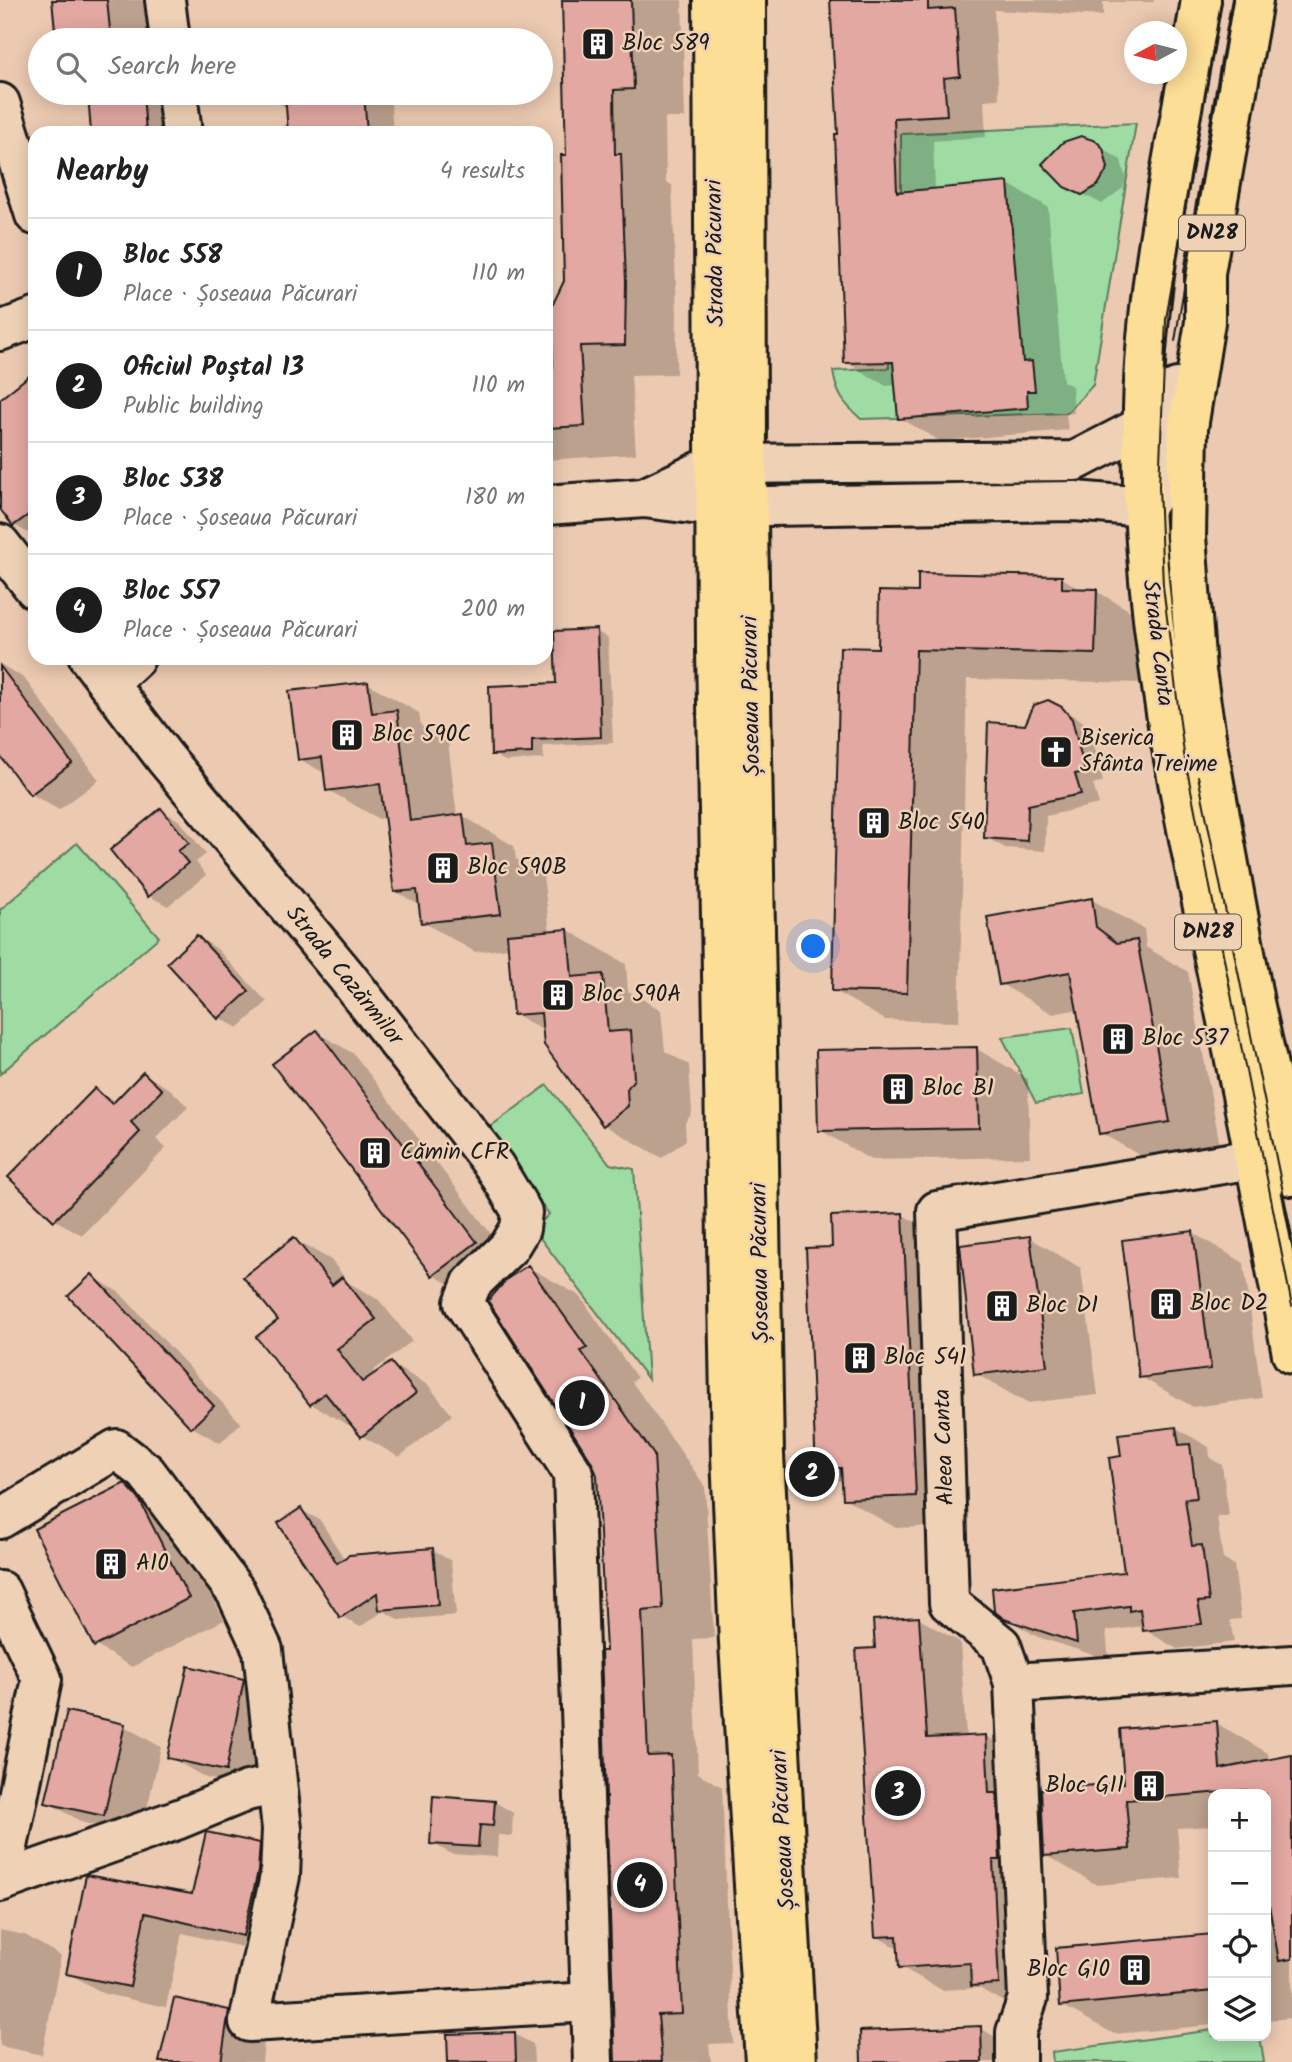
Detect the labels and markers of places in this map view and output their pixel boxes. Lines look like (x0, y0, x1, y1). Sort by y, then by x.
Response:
building icon: Bloc 589 (579, 25, 617, 63)
place label: Bloc 589 (622, 26, 710, 62)
building icon: Bloc 590C (328, 716, 366, 754)
place label: Bloc 590C (372, 717, 471, 753)
place label: Biserica Sfânta Treime (1080, 721, 1217, 783)
church icon: Biserica Sfânta Treime (1037, 733, 1075, 771)
building icon: Bloc 540 (855, 804, 893, 842)
place label: Bloc 540 (898, 805, 985, 841)
building icon: Bloc 590B (424, 849, 462, 887)
place label: Bloc 590B (467, 850, 567, 886)
building icon: Bloc 590A (539, 976, 577, 1014)
place label: Bloc 590A (582, 977, 681, 1013)
building icon: Bloc 537 (1099, 1020, 1137, 1058)
place label: Bloc 537 (1142, 1021, 1230, 1057)
building icon: Bloc B1 (879, 1070, 917, 1108)
place label: Bloc B1 (922, 1071, 994, 1107)
building icon: Cămin CFR (356, 1134, 394, 1172)
place label: Cămin CFR (400, 1135, 509, 1171)
building icon: Bloc D2 (1147, 1285, 1185, 1323)
place label: Bloc D2 (1190, 1286, 1268, 1322)
building icon: Bloc D1 (983, 1287, 1021, 1325)
place label: Bloc D1 (1026, 1288, 1098, 1324)
building icon: Bloc 541 (841, 1339, 879, 1377)
place label: Bloc 541 (884, 1340, 966, 1376)
pin: 1 (559, 1377, 605, 1429)
pin: 2 (789, 1448, 835, 1500)
building icon: A10 (92, 1545, 130, 1583)
place label: A10 (136, 1546, 169, 1582)
pin: 3 (875, 1767, 921, 1819)
building icon: Bloc G11 (1130, 1767, 1168, 1805)
place label: Bloc G11 (1045, 1768, 1124, 1804)
pin: 4 (617, 1859, 663, 1911)
building icon: Bloc G10 (1116, 1951, 1154, 1989)
place label: Bloc G10 (1027, 1952, 1110, 1988)

